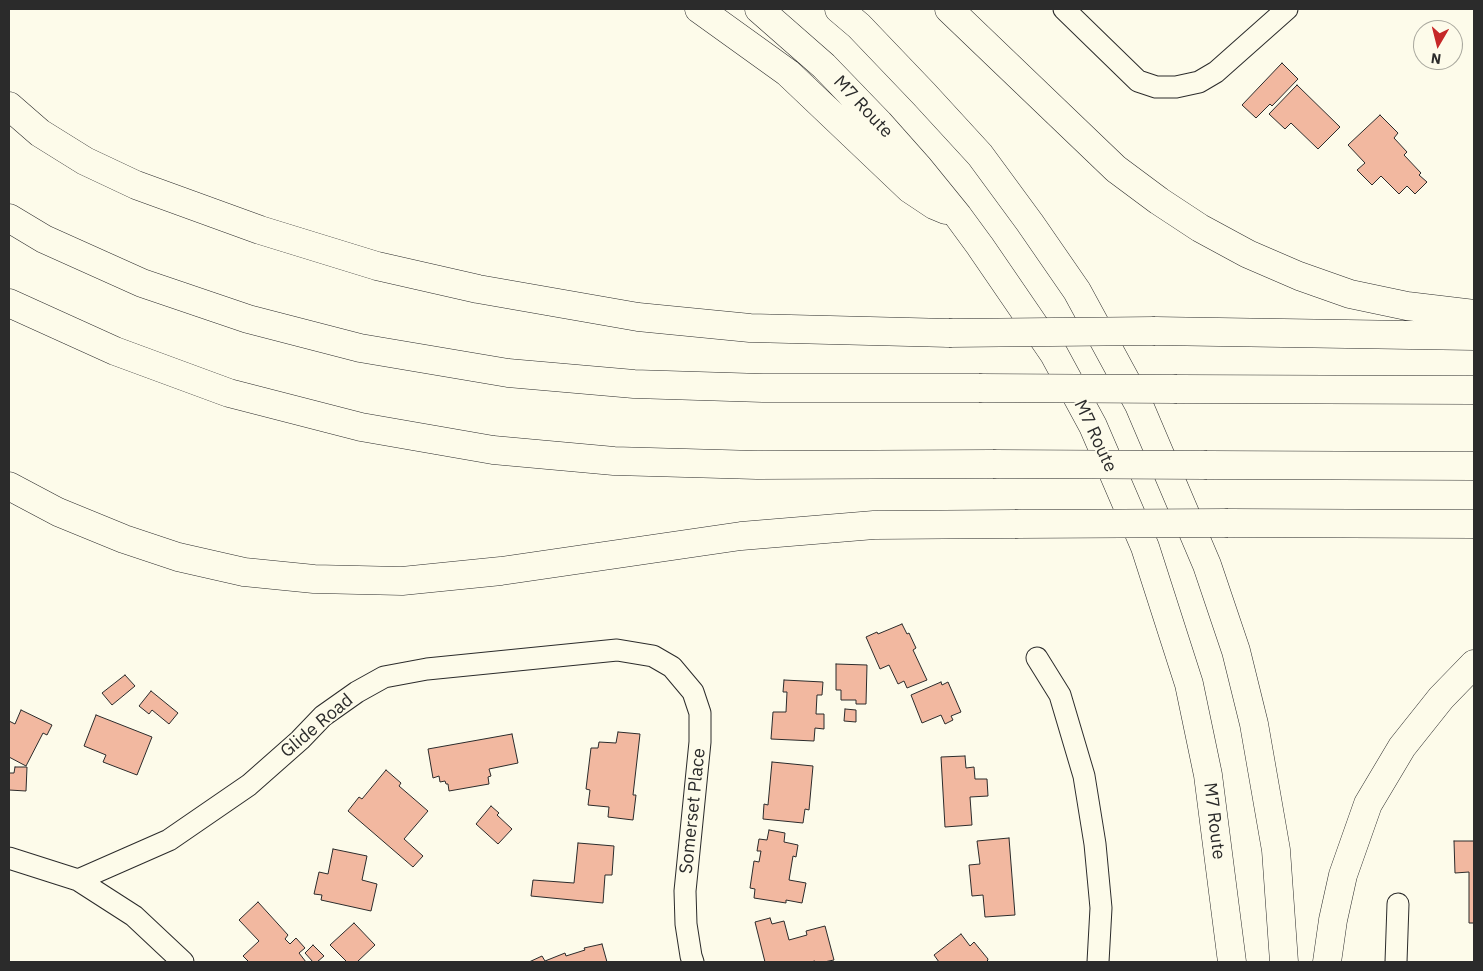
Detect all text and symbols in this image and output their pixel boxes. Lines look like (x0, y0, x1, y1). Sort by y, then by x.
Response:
north arrow (1413, 20, 1463, 70)
text: N (1430, 49, 1442, 68)
street label: M7 Route (829, 71, 897, 143)
street label: M7 Route (1069, 396, 1121, 476)
street label: Glide Road (276, 689, 358, 763)
street label: Somerset Place (676, 747, 710, 875)
street label: M7 Route (1199, 781, 1229, 861)

